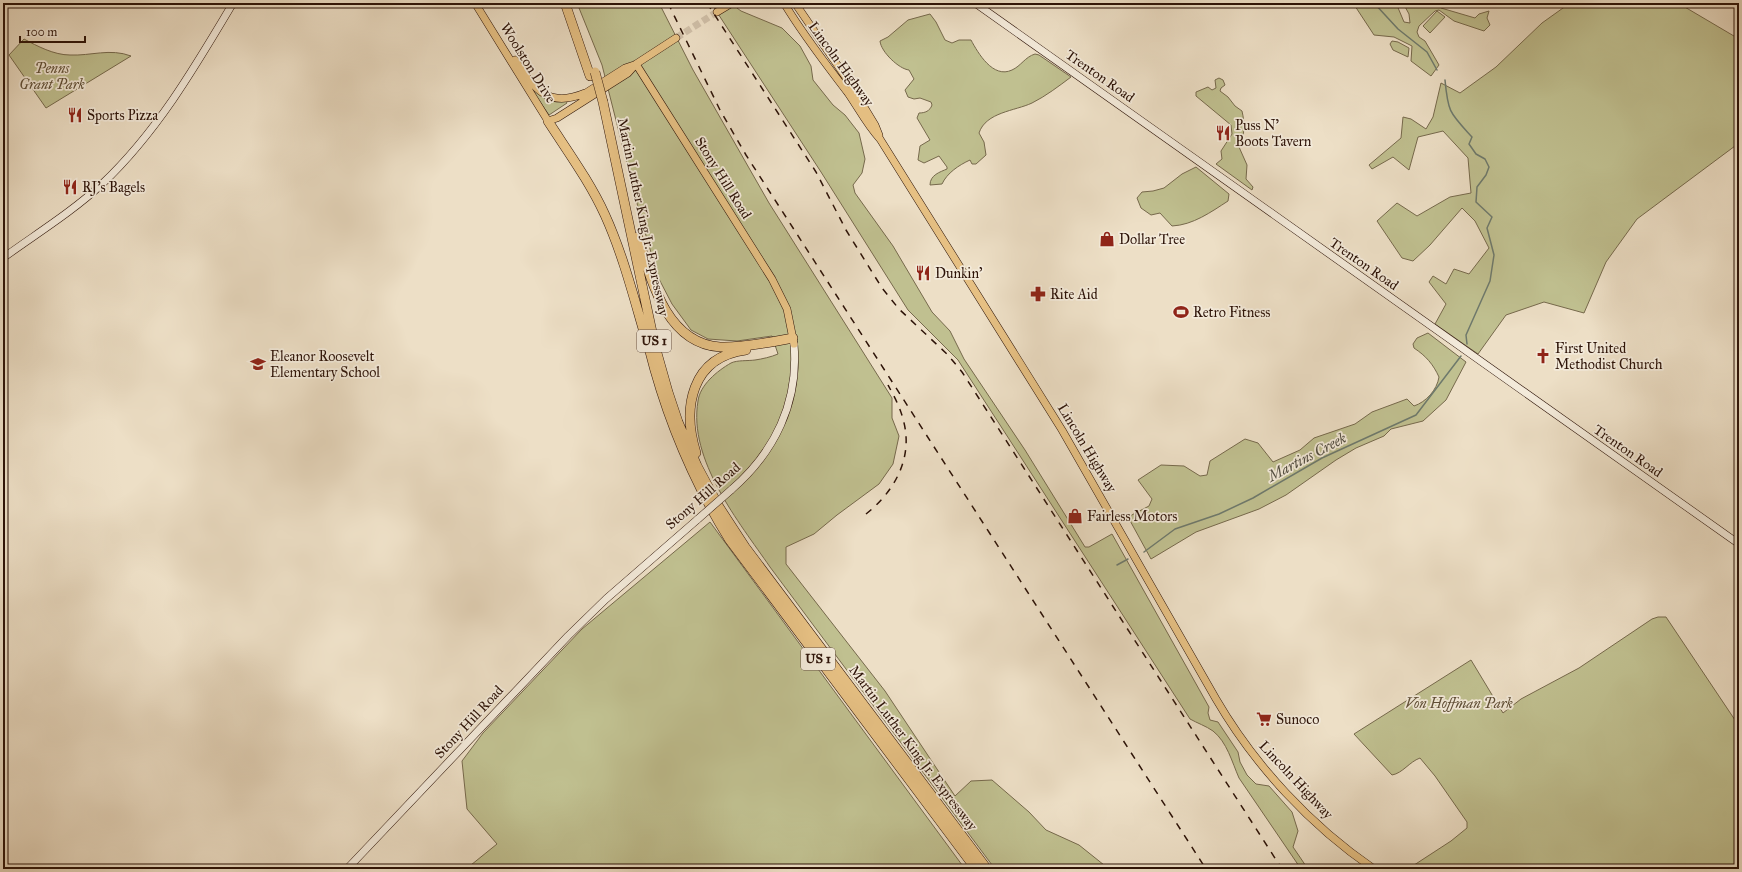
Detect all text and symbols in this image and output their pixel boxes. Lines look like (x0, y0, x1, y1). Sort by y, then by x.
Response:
scale bar (20, 18, 85, 44)
street label: Lincoln Highway (805, 18, 878, 110)
street label: Woolston Drive (497, 20, 559, 106)
text: 100 m (26, 25, 57, 39)
street label: Trenton Road (1062, 46, 1138, 106)
park label: Penns Grant Park (19, 60, 86, 93)
restaurant icon: Sports Pizza (66, 106, 84, 124)
place label: Sports Pizza (87, 107, 158, 124)
street label: Martin Luther King Jr. Expressway (613, 116, 672, 318)
place label: Puss N' Boots Tavern (1235, 117, 1312, 150)
restaurant icon: Puss N' Boots Tavern (1214, 124, 1232, 142)
street label: Stony Hill Road (691, 134, 755, 222)
restaurant icon: RJ's Bagels (61, 178, 79, 196)
place label: RJ's Bagels (82, 179, 145, 197)
shop icon: Dollar Tree (1098, 230, 1116, 248)
place label: Dollar Tree (1119, 231, 1185, 248)
street label: Trenton Road (1326, 234, 1402, 294)
restaurant icon: Dunkin' (914, 264, 932, 282)
place label: Dunkin' (935, 265, 983, 282)
pharmacy icon: Rite Aid (1029, 285, 1047, 303)
place label: Rite Aid (1050, 286, 1098, 303)
sports icon: Retro Fitness (1172, 303, 1190, 321)
place label: Retro Fitness (1193, 304, 1270, 321)
road number: US 1 (637, 330, 671, 352)
place label: First United Methodist Church (1555, 340, 1663, 373)
church icon: First United Methodist Church (1534, 347, 1552, 365)
place label: Eleanor Roosevelt Elementary School (270, 348, 380, 381)
school or university icon: Eleanor Roosevelt Elementary School (249, 355, 267, 373)
street label: Lincoln Highway (1054, 400, 1120, 496)
street label: Trenton Road (1590, 421, 1666, 481)
water label: Martins Creek (1263, 429, 1350, 486)
street label: Stony Hill Road (662, 459, 744, 533)
shop icon: Fairless Motors (1066, 507, 1084, 525)
place label: Fairless Motors (1087, 508, 1177, 525)
road number: US 1 (801, 648, 835, 670)
street label: Martin Luther King Jr. Expressway (844, 662, 981, 835)
street label: Stony Hill Road (431, 682, 507, 762)
park label: Von Hoffman Park (1405, 695, 1513, 712)
supermarket icon: Sunoco (1255, 710, 1273, 728)
place label: Sunoco (1276, 711, 1319, 728)
street label: Lincoln Highway (1255, 737, 1337, 823)

